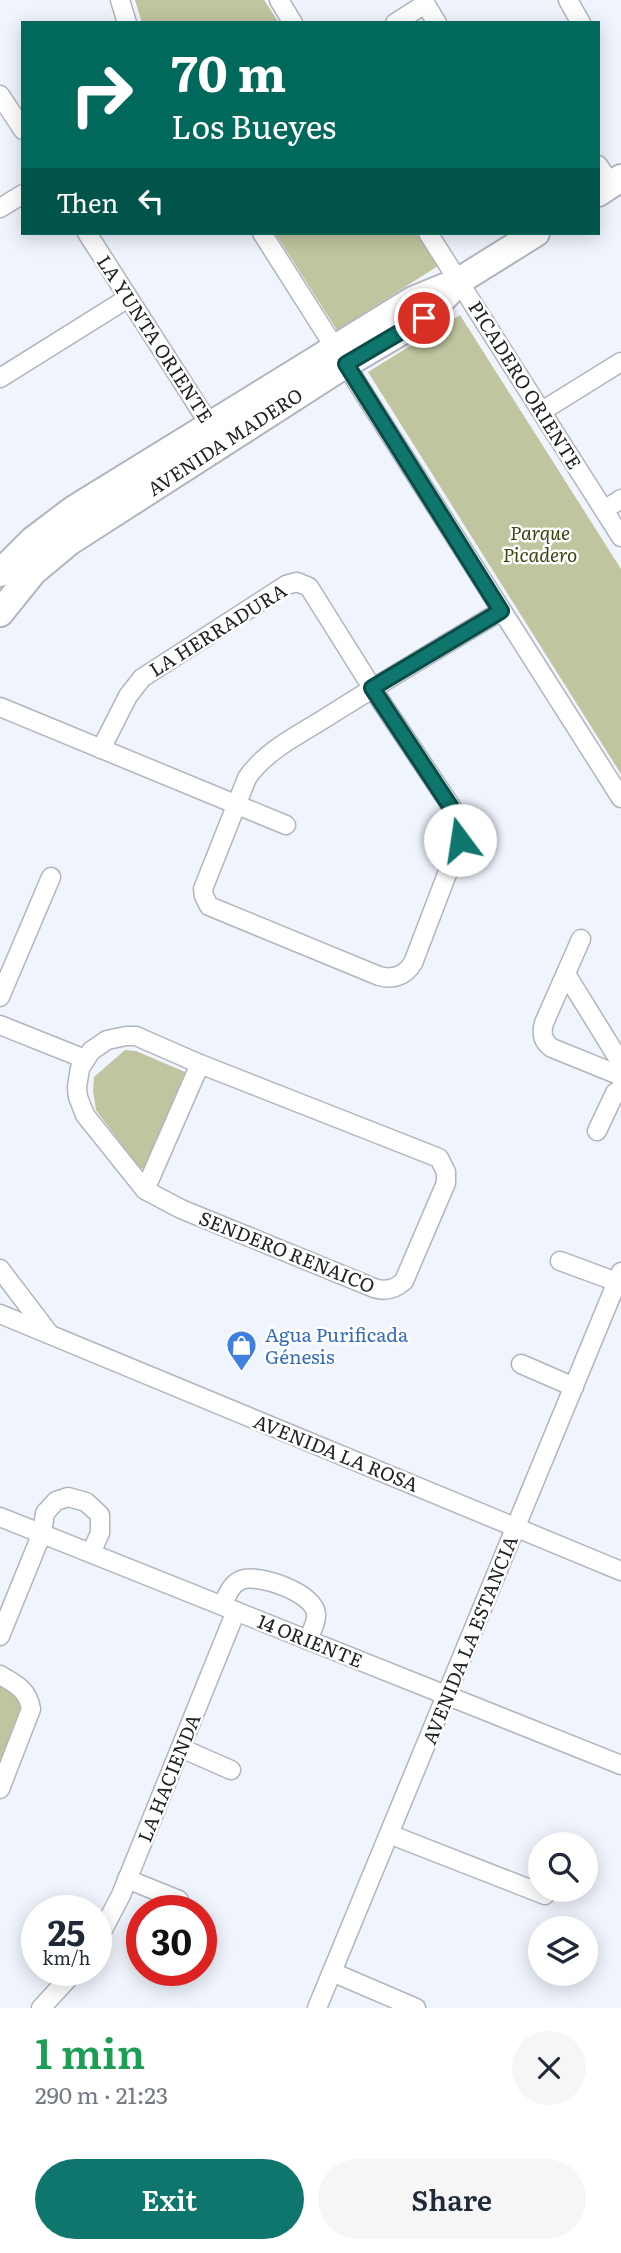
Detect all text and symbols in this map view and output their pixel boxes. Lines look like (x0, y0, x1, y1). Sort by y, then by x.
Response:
text: 70 m (171, 34, 286, 107)
icon: right (56, 49, 147, 140)
text: Los Bueyes (171, 101, 336, 149)
text: Then (56, 182, 118, 221)
icon: left (132, 182, 170, 220)
street label: LA YUNTA ORIENTE (91, 249, 221, 428)
pin (394, 288, 454, 348)
street label: PICADERO ORIENTE (463, 295, 589, 474)
icon: arrive (405, 299, 443, 337)
street label: AVENIDA MADERO (141, 380, 308, 502)
park label: Parque Picadero (503, 518, 577, 568)
street label: LA HERRADURA (143, 576, 292, 683)
position arrow (423, 803, 497, 877)
street label: SENDERO RENAICO (195, 1203, 379, 1299)
place label: Agua Purificada Génesis (265, 1320, 409, 1370)
shop icon: Agua Purificada Génesis (225, 1329, 259, 1373)
street label: AVENIDA LA ROSA (250, 1406, 423, 1498)
street label: AVENIDA LA ESTANCIA (414, 1531, 524, 1748)
street label: 14 ORIENTE (254, 1606, 367, 1674)
street label: LA HACIENDA (130, 1709, 207, 1846)
map controls (528, 1832, 598, 1986)
button: search (528, 1832, 598, 1902)
speed limit sign: 30 (126, 1895, 217, 1986)
text: 25 (48, 1905, 85, 1957)
button: layers (528, 1916, 598, 1986)
text: km/h (43, 1944, 90, 1971)
text: 1 min (35, 2020, 145, 2082)
button: close (512, 2031, 586, 2105)
text: 290 m · 21:23 (35, 2077, 168, 2111)
button: Exit (35, 2159, 304, 2239)
button: Share (318, 2159, 586, 2239)

